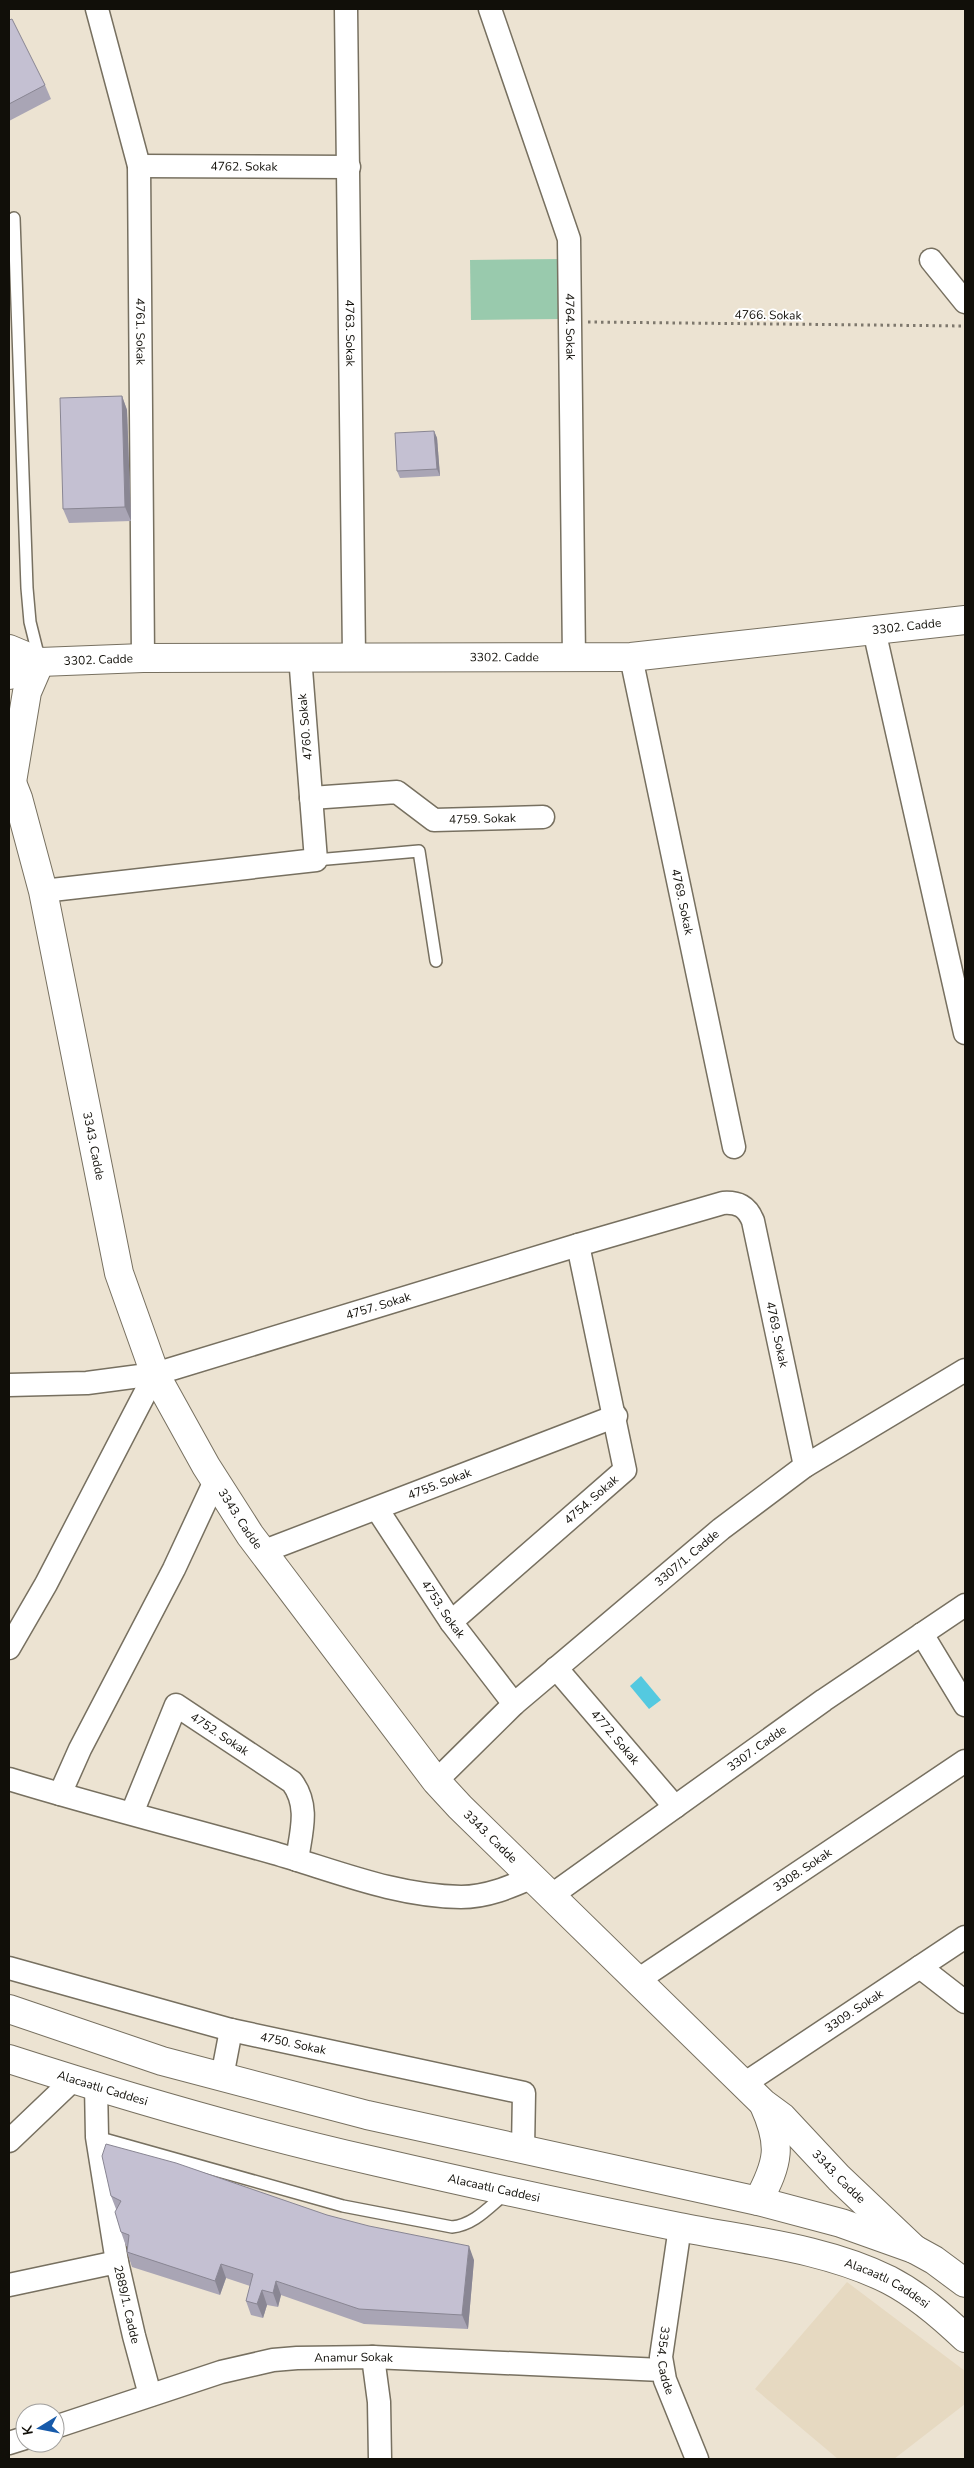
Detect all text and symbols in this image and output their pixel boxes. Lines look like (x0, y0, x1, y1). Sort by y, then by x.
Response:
street label: 4762. Sokak (210, 158, 279, 175)
street label: 4764. Sokak (562, 293, 578, 361)
street label: 4761. Sokak (132, 298, 149, 366)
street label: 4763. Sokak (342, 299, 358, 368)
street label: 4766. Sokak (734, 306, 803, 324)
street label: 3302. Cadde (871, 615, 942, 638)
street label: 3302. Cadde (470, 649, 539, 665)
street label: 3302. Cadde (63, 650, 133, 669)
street label: 4760. Sokak (294, 692, 316, 761)
street label: 4759. Sokak (449, 810, 517, 828)
street label: 4769. Sokak (668, 867, 697, 937)
street label: 3343. Cadde (79, 1110, 108, 1182)
street label: 4757. Sokak (344, 1288, 414, 1323)
street label: 4769. Sokak (762, 1300, 792, 1370)
street label: 4755. Sokak (405, 1464, 474, 1503)
street label: 4754. Sokak (561, 1471, 622, 1528)
street label: 3343. Cadde (215, 1486, 266, 1553)
street label: 3307/1. Cadde (651, 1526, 723, 1590)
street label: 4753. Sokak (418, 1577, 469, 1642)
street label: 4772. Sokak (587, 1706, 644, 1769)
street label: 4752. Sokak (187, 1709, 253, 1760)
street label: 3307. Cadde (724, 1721, 790, 1775)
street label: 3343. Cadde (460, 1807, 521, 1867)
street label: 3308. Sokak (770, 1844, 836, 1895)
street label: 3309. Sokak (822, 1985, 887, 2036)
street label: 4750. Sokak (259, 2028, 329, 2058)
street label: Alacaatlı Caddesi (55, 2067, 150, 2109)
street label: 3343. Cadde (809, 2146, 869, 2207)
street label: Alacaatlı Caddesi (446, 2170, 541, 2206)
street label: Alacaatlı Caddesi (843, 2255, 933, 2312)
street label: 2889/1. Cadde (110, 2264, 144, 2345)
street label: 3354. Cadde (653, 2325, 678, 2397)
street label: Anamur Sokak (314, 2349, 394, 2366)
north arrow (15, 2403, 65, 2453)
text: K (17, 2423, 38, 2436)

